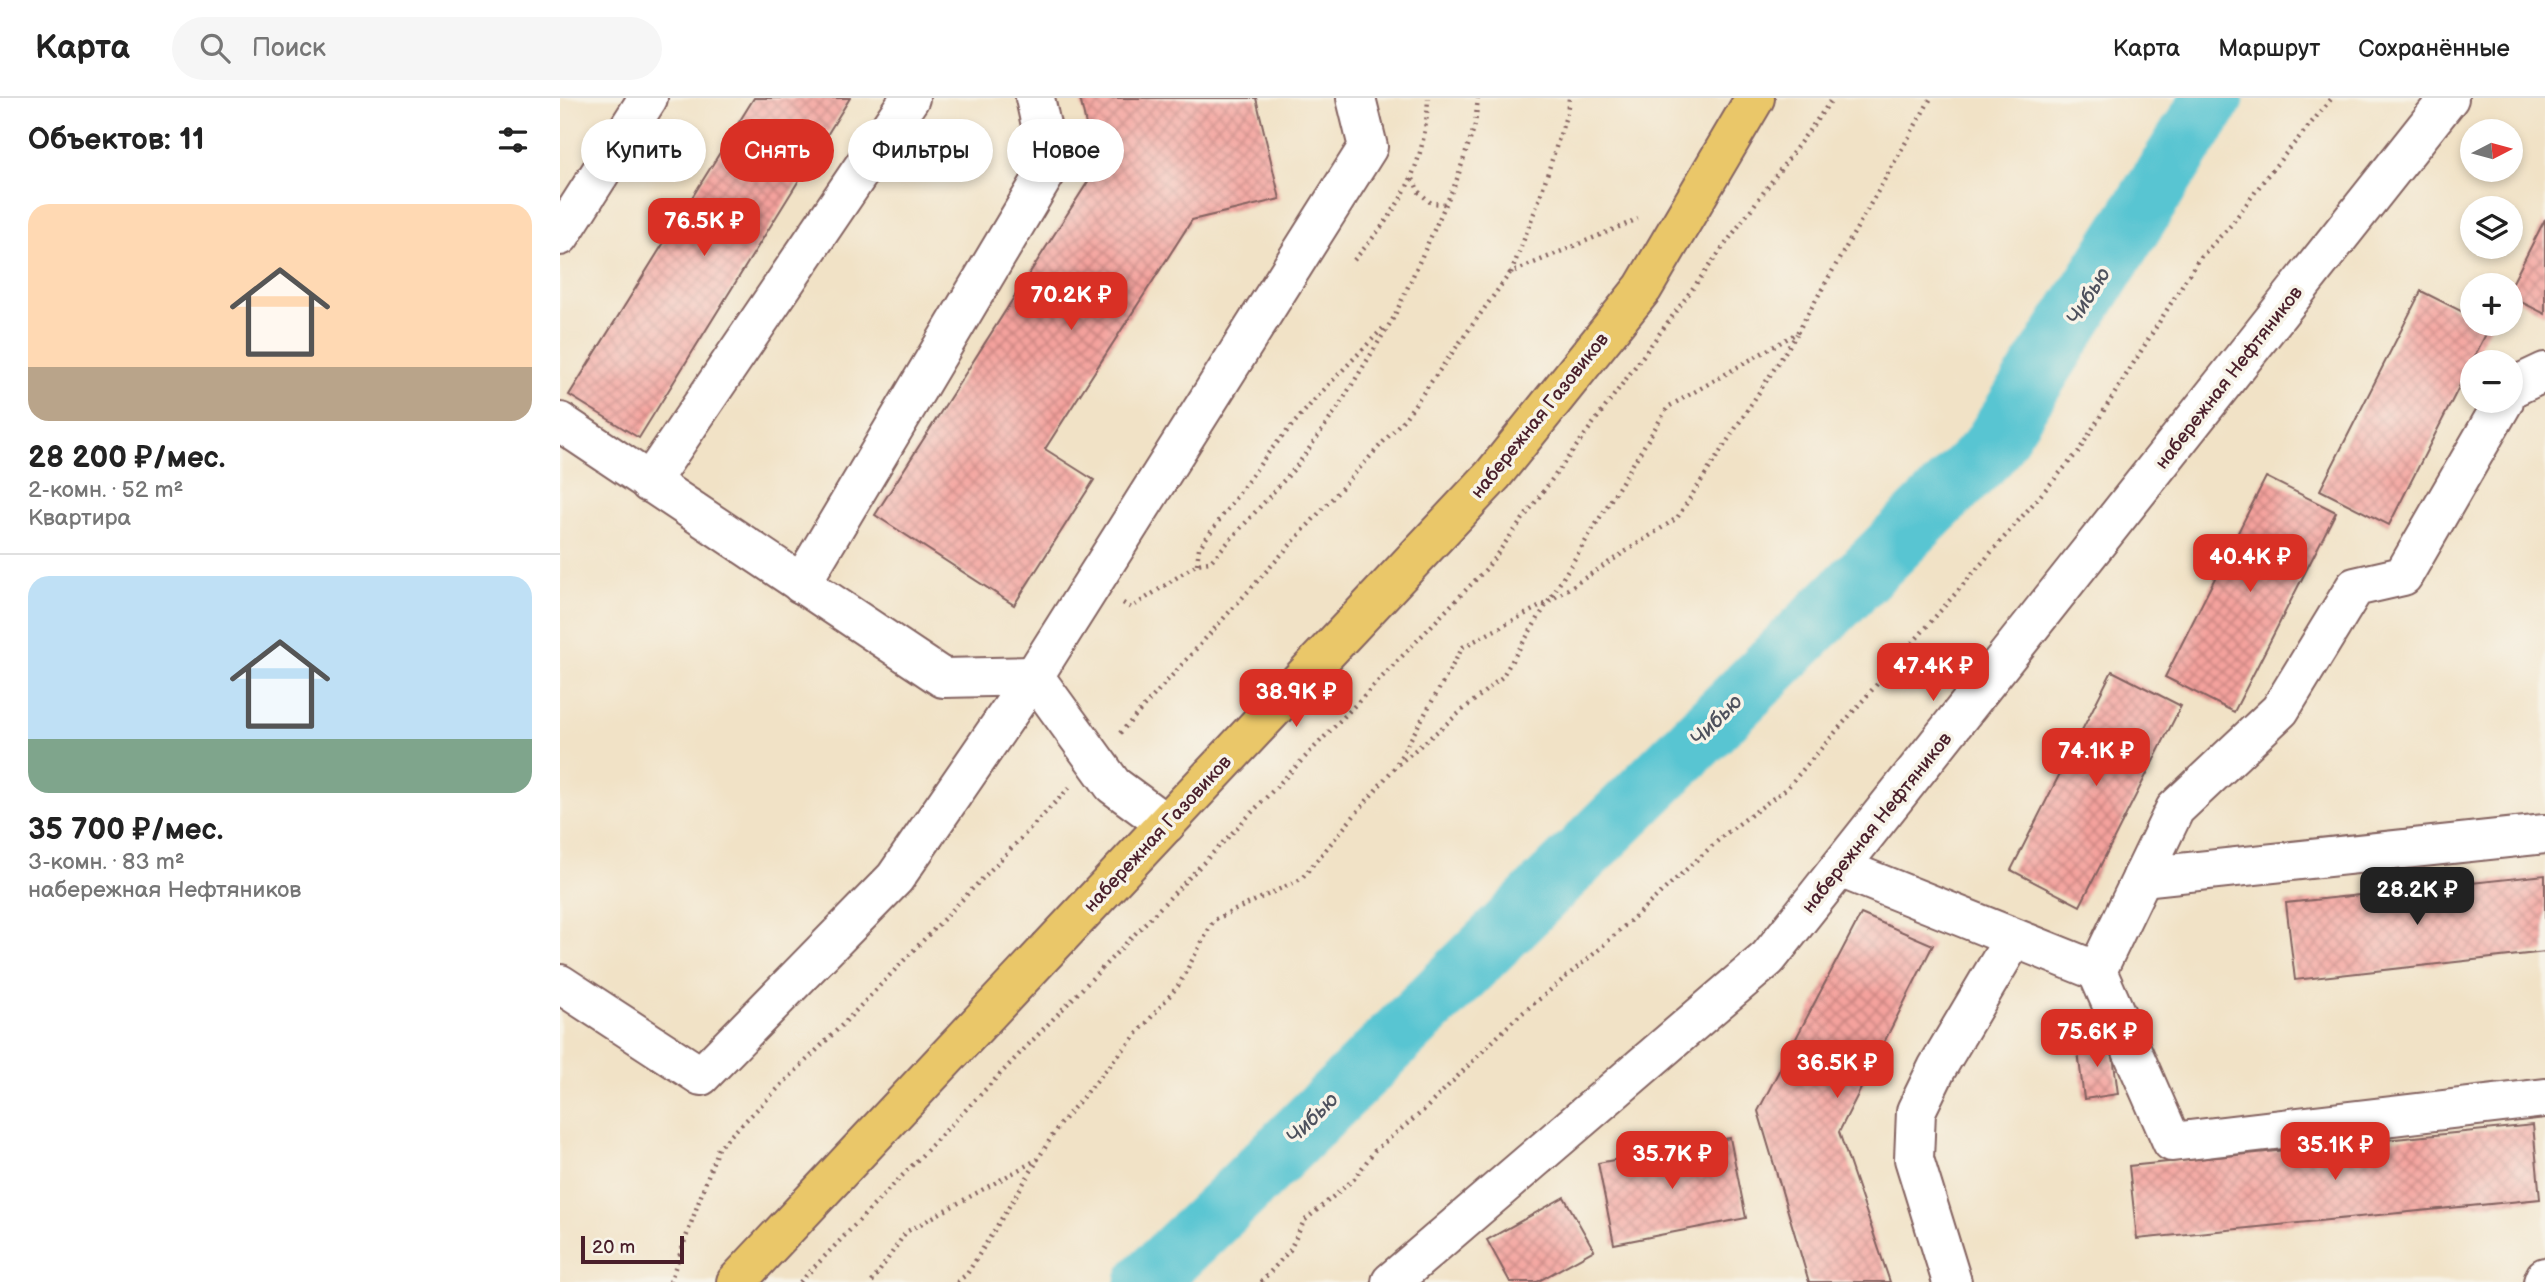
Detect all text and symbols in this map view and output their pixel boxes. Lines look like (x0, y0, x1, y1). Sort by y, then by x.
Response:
search box (172, 17, 662, 80)
text: Карта (35, 28, 130, 68)
icon: search (196, 29, 234, 67)
text: Поиск (252, 33, 326, 64)
text: Карта (2113, 34, 2180, 63)
text: Маршрут (2218, 34, 2320, 63)
text: Сохранённые (2358, 34, 2510, 63)
chip: Купить (581, 119, 706, 182)
chip: Снять (720, 119, 834, 182)
chip: Фильтры (848, 119, 993, 182)
chip: Новое (1007, 119, 1124, 182)
north arrow (2460, 119, 2524, 182)
map controls (2460, 119, 2523, 413)
icon: filters (494, 121, 532, 159)
text: Объектов: 11 (28, 122, 205, 158)
button: layers (2460, 196, 2523, 259)
pin: 76.5K ₽ (639, 198, 769, 258)
text: 76.5K ₽ (664, 207, 744, 235)
icon: home (217, 249, 343, 375)
water label: Чибью (2061, 263, 2116, 330)
pin: 70.2K ₽ (1006, 272, 1136, 332)
button: + (2460, 273, 2523, 336)
text: 70.2K ₽ (1030, 281, 1112, 309)
street label: набережная Нефтяников (2151, 282, 2308, 474)
street label: набережная Газовиков (1466, 329, 1614, 503)
button: − (2460, 350, 2523, 413)
text: 28 200 ₽/мес. (28, 440, 225, 476)
text: 2-комн. · 52 m² (28, 476, 183, 504)
text: Квартира (28, 504, 131, 532)
pin: 40.4K ₽ (2185, 534, 2315, 594)
text: 40.4K ₽ (2209, 543, 2291, 571)
icon: home (217, 621, 343, 747)
pin: 47.4K ₽ (1868, 644, 1998, 703)
text: 47.4K ₽ (1893, 652, 1973, 680)
pin: 38.9K ₽ (1231, 670, 1361, 729)
text: 38.9K ₽ (1255, 678, 1337, 706)
water label: Чибью (1685, 689, 1748, 752)
street label: набережная Нефтяников (1797, 728, 1957, 918)
pin: 74.1K ₽ (2031, 728, 2161, 788)
text: 74.1K ₽ (2058, 737, 2134, 765)
street label: набережная Газовиков (1079, 751, 1237, 917)
text: 35 700 ₽/мес. (28, 812, 223, 848)
text: 3-комн. · 83 m² (28, 848, 185, 876)
pin: 28.2K ₽ (2352, 868, 2482, 927)
text: набережная Нефтяников (28, 876, 301, 904)
text: 28.2K ₽ (2376, 876, 2458, 904)
pin: 75.6K ₽ (2032, 1010, 2162, 1069)
text: 75.6K ₽ (2057, 1018, 2137, 1046)
pin: 36.5K ₽ (1772, 1040, 1902, 1100)
text: 36.5K ₽ (1797, 1049, 1877, 1077)
water label: Чибью (1281, 1087, 1344, 1150)
pin: 35.1K ₽ (2270, 1122, 2400, 1182)
text: 35.1K ₽ (2297, 1131, 2373, 1159)
pin: 35.7K ₽ (1607, 1132, 1737, 1191)
text: 35.7K ₽ (1632, 1140, 1712, 1168)
scale bar (581, 1233, 684, 1265)
text: 20 m (592, 1236, 635, 1259)

